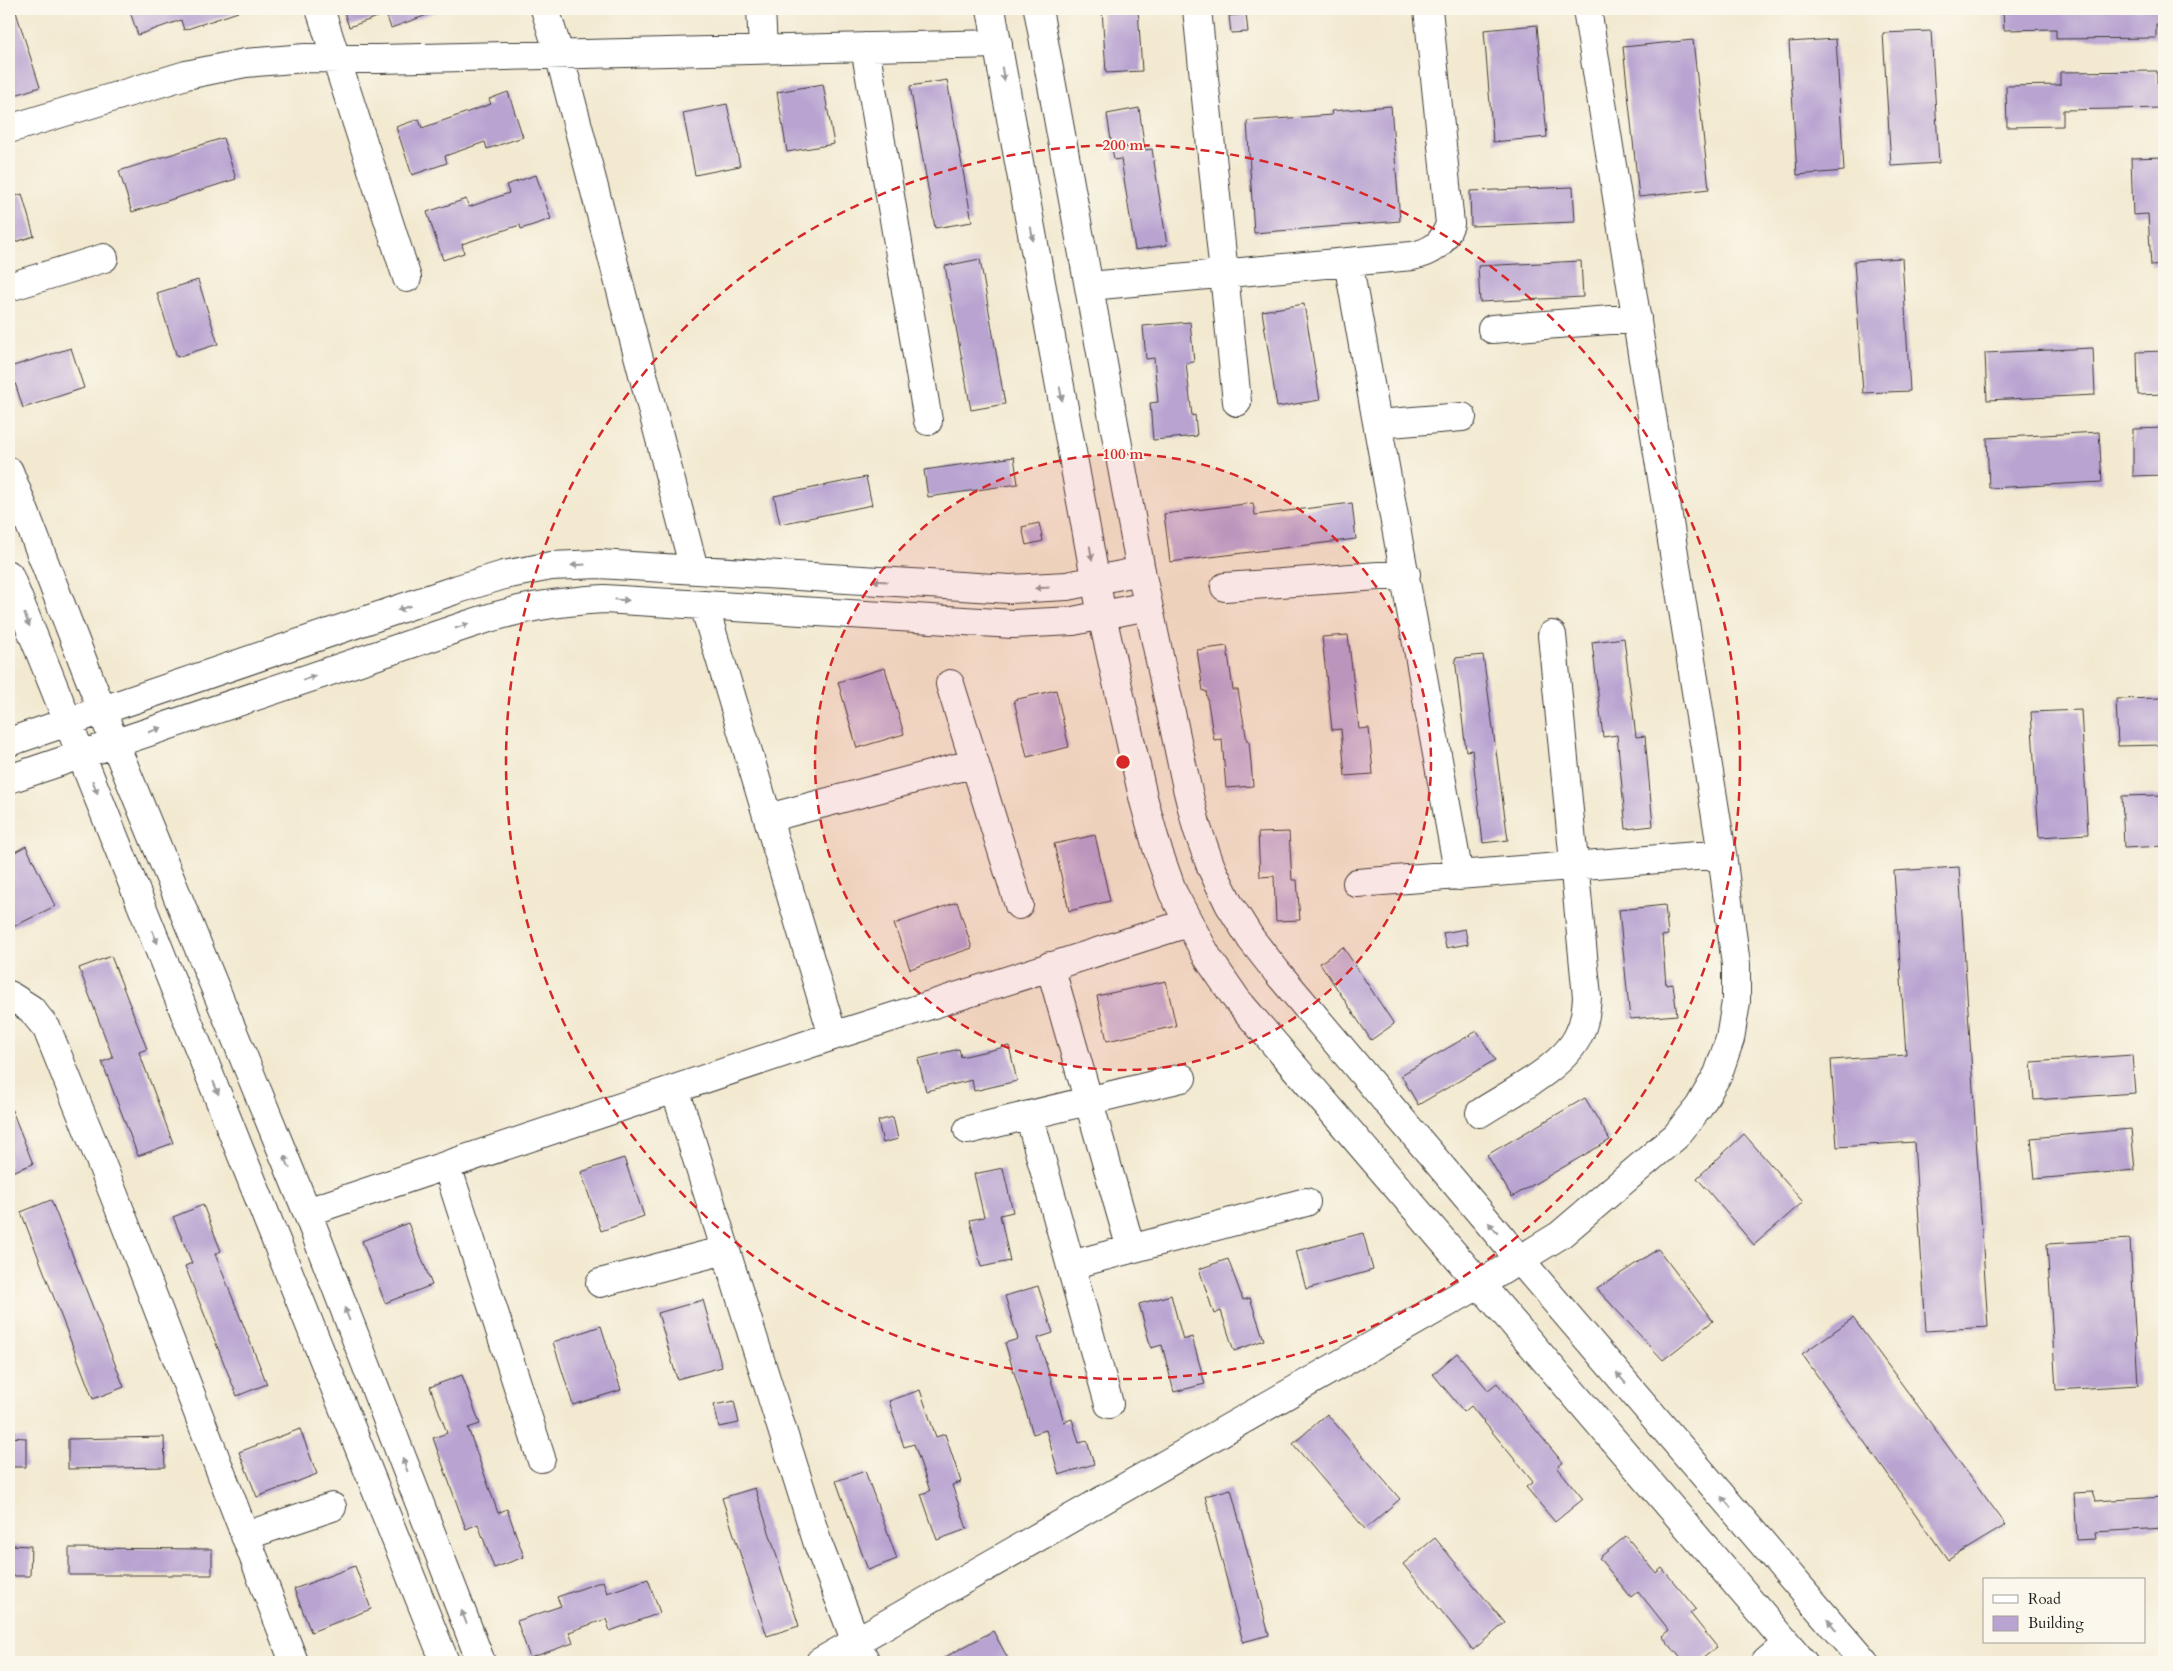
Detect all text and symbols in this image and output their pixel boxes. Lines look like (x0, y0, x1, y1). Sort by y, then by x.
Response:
one-way arrow (1000, 66, 1008, 82)
text: 200 m (1103, 135, 1144, 155)
one-way arrow (1029, 226, 1037, 242)
one-way arrow (1058, 386, 1066, 402)
text: 100 m (1103, 444, 1144, 464)
one-way arrow (1087, 546, 1095, 562)
one-way arrow (569, 562, 585, 570)
one-way arrow (871, 576, 887, 584)
one-way arrow (1034, 585, 1050, 593)
one-way arrow (614, 597, 630, 605)
one-way arrow (396, 605, 411, 612)
one-way arrow (23, 613, 31, 628)
one-way arrow (455, 622, 470, 629)
one-way arrow (301, 674, 316, 681)
one-way arrow (147, 726, 162, 733)
centre of rings (1114, 753, 1132, 771)
one-way arrow (91, 780, 99, 794)
one-way arrow (152, 930, 160, 944)
one-way arrow (212, 1081, 220, 1096)
one-way arrow (283, 1155, 290, 1170)
one-way arrow (1487, 1222, 1498, 1235)
one-way arrow (342, 1306, 350, 1321)
one-way arrow (1615, 1372, 1626, 1385)
one-way arrow (401, 1457, 409, 1472)
one-way arrow (1721, 1495, 1732, 1508)
legend (1983, 1578, 2146, 1644)
text: Road (2028, 1589, 2061, 1609)
one-way arrow (460, 1609, 468, 1624)
text: Building (2028, 1613, 2084, 1633)
one-way arrow (1827, 1619, 1838, 1631)

